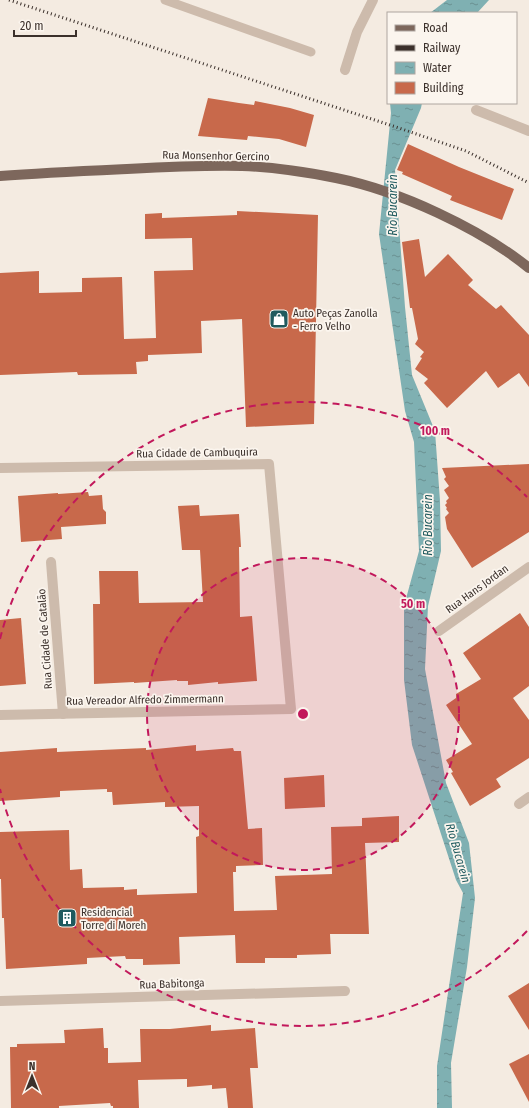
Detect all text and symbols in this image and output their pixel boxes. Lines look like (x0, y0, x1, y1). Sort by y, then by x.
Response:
scale bar (14, 12, 76, 38)
legend (387, 12, 517, 104)
text: 20 m (20, 19, 44, 33)
text: Road (423, 21, 448, 35)
text: Railway (423, 41, 461, 55)
text: Water (423, 61, 452, 75)
text: Building (423, 81, 464, 95)
street label: Rua Monsenhor Gercino (162, 149, 270, 163)
water label: Rio Bucarein (386, 174, 400, 236)
place label: Auto Peças Zanolla - Ferro Velho (293, 307, 378, 333)
shop icon: Auto Peças Zanolla - Ferro Velho (268, 308, 290, 330)
text: 100 m (420, 424, 450, 438)
street label: Rua Cidade de Cambuquira (136, 445, 258, 461)
water label: Rio Bucarein (421, 494, 435, 556)
street label: Rua Hans Jordan (443, 562, 511, 616)
street label: Rua Cidade de Catalão (35, 588, 55, 690)
text: 50 m (401, 597, 425, 611)
street label: Rua Vereador Alfredo Zimmermann (66, 692, 224, 708)
centre of rings (296, 707, 310, 721)
water label: Rio Bucarein (443, 822, 473, 884)
place label: Residencial Torre di Moreh (81, 906, 146, 932)
building icon: Residencial Torre di Moreh (56, 907, 78, 929)
street label: Rua Babitonga (139, 976, 205, 992)
north arrow (12, 1056, 52, 1096)
text: N (29, 1060, 35, 1073)

